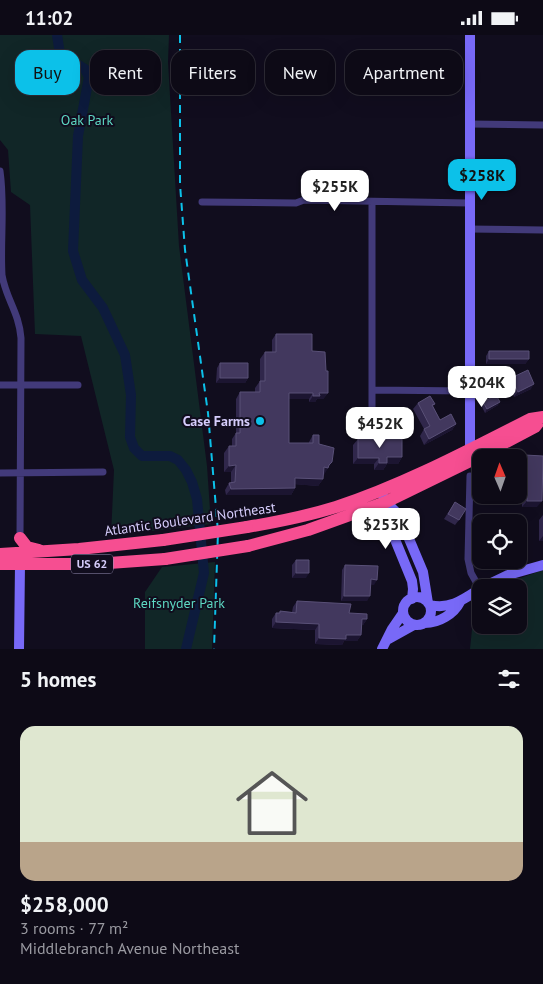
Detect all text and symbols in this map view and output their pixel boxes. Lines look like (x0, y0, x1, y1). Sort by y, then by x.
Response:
text: 11:02 (25, 6, 73, 30)
chip: Buy (15, 50, 80, 95)
chip: Rent (90, 50, 161, 95)
chip: Filters (171, 50, 255, 95)
chip: New (265, 50, 335, 95)
chip: Apartment (345, 50, 463, 95)
park label: Oak Park (61, 111, 113, 129)
pin: $258K (447, 159, 517, 201)
text: $258K (459, 165, 505, 185)
pin: $255K (300, 169, 370, 212)
text: $255K (312, 176, 358, 196)
pin: $204K (447, 365, 517, 408)
text: $204K (459, 372, 505, 392)
pin: $452K (345, 407, 415, 449)
place label: Case Farms (183, 412, 250, 430)
text: $452K (357, 413, 403, 433)
marker: Case Farms (254, 415, 266, 427)
north arrow (472, 449, 528, 504)
map controls (472, 449, 527, 634)
street label: Atlantic Boulevard Northeast (103, 498, 277, 540)
pin: $253K (351, 507, 421, 550)
text: $253K (363, 514, 409, 534)
button: locate (472, 514, 527, 569)
road number: US 62 (71, 555, 113, 573)
button: layers (472, 579, 527, 634)
park label: Reifsnyder Park (133, 594, 225, 612)
icon: filters (495, 665, 523, 693)
text: 5 homes (20, 666, 96, 693)
icon: home (227, 758, 317, 848)
text: $258,000 (20, 891, 109, 918)
text: 3 rooms · 77 m² (20, 918, 128, 938)
text: Middlebranch Avenue Northeast (20, 938, 239, 958)

